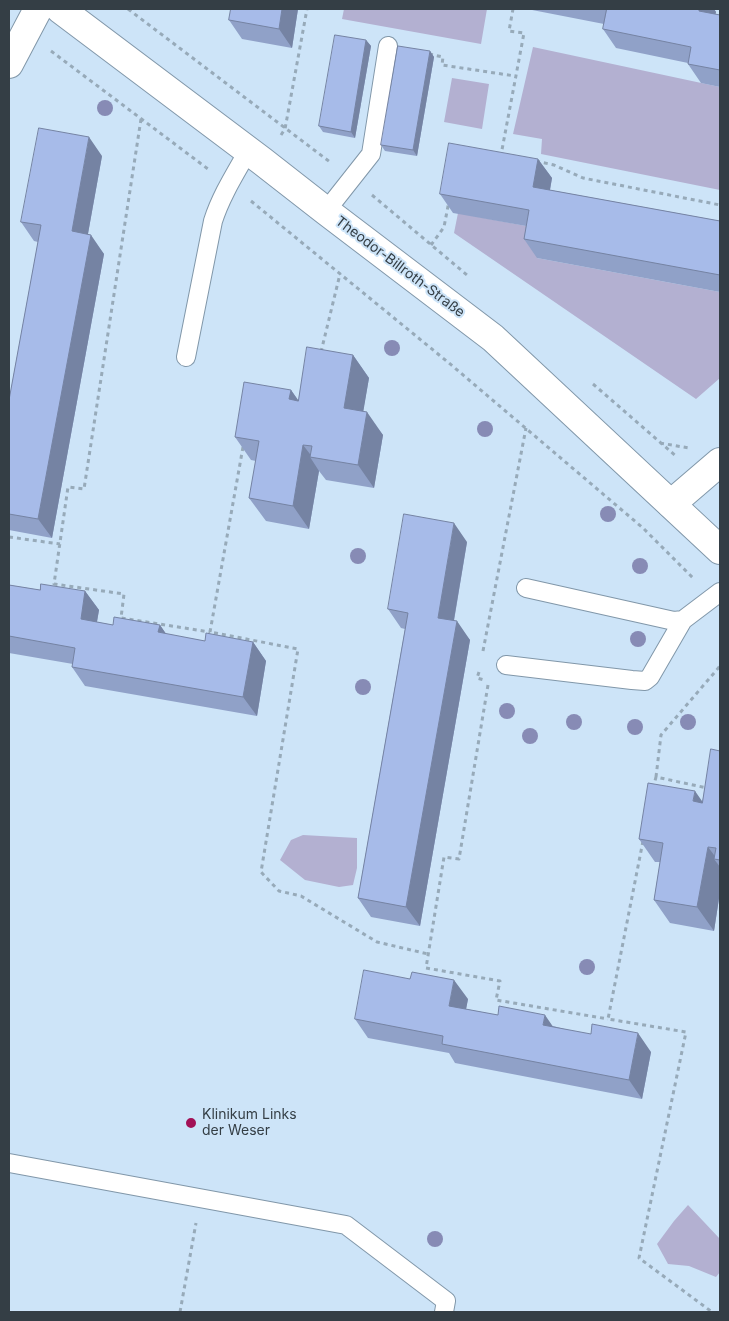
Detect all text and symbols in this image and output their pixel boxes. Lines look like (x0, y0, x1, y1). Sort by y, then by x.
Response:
street label: Theodor-Billroth-Straße (332, 213, 468, 321)
place label: Klinikum Links der Weser (202, 1107, 297, 1140)
marker: Klinikum Links der Weser (184, 1116, 198, 1130)

